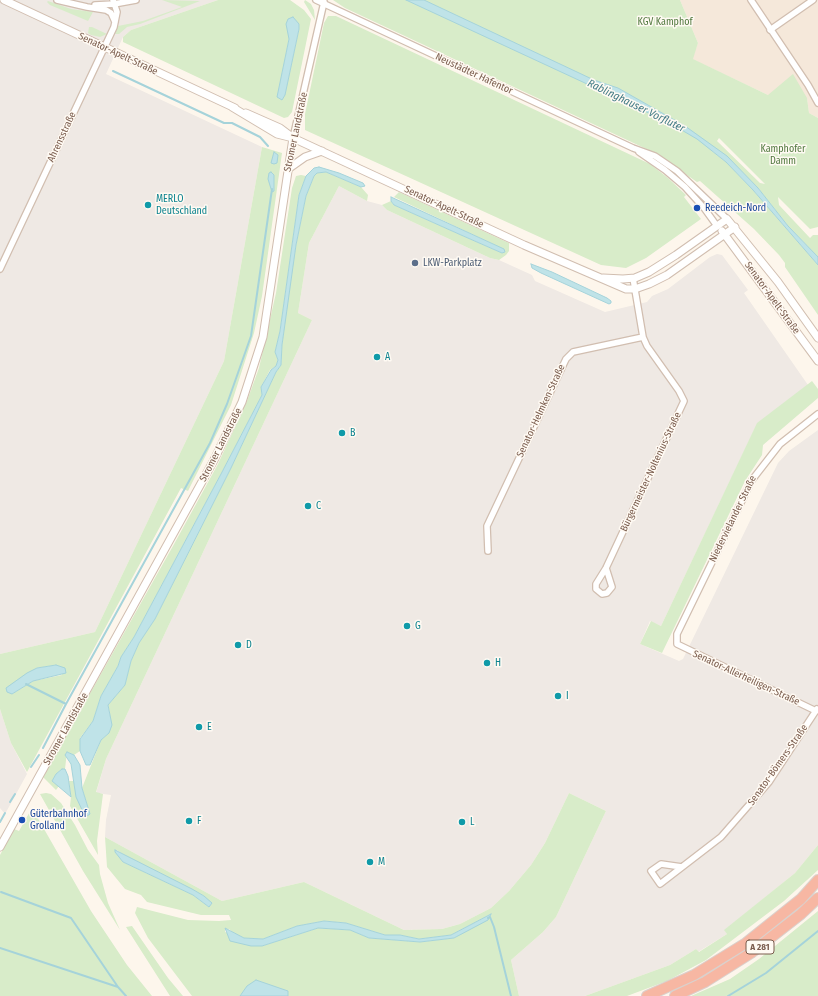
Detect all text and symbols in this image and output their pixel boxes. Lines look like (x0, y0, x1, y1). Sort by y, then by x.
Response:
park label: KGV Kamphof (637, 16, 693, 28)
street label: Senator-Apelt-Straße (76, 30, 160, 78)
street label: Neustädter Hafentor (433, 51, 515, 97)
water label: Rablinghauser Vorfluter (585, 77, 687, 135)
street label: Stromer Landstraße (282, 91, 310, 173)
street label: Ahrensstraße (45, 110, 79, 164)
park label: Kamphofer Damm (760, 143, 806, 166)
street label: Senator-Apelt-Straße (402, 183, 486, 231)
place label: MERLO Deutschland (156, 193, 207, 216)
marker: MERLO Deutschland (143, 200, 153, 210)
place label: Reedeich-Nord (705, 202, 766, 214)
marker: Reedeich-Nord (692, 203, 702, 213)
place label: LKW-Parkplatz (423, 257, 482, 269)
marker: LKW-Parkplatz (410, 258, 420, 268)
street label: Senator-Apelt-Straße (742, 260, 802, 336)
place label: A (385, 351, 390, 363)
marker: A (372, 352, 382, 362)
street label: Senator-Helmken-Straße (514, 363, 568, 459)
street label: Stromer Landstraße (197, 406, 245, 484)
street label: Bürgermeister-Noltenius-Straße (618, 410, 684, 534)
place label: B (350, 427, 355, 439)
marker: B (337, 428, 347, 438)
street label: Niedervielander Straße (707, 474, 759, 564)
place label: C (316, 500, 321, 512)
marker: C (303, 501, 313, 511)
place label: G (415, 620, 421, 632)
marker: G (402, 621, 412, 631)
place label: D (246, 639, 252, 651)
marker: D (233, 640, 243, 650)
street label: Senator-Allerheiligen-Straße (691, 648, 801, 708)
place label: H (495, 657, 501, 669)
marker: H (482, 658, 492, 668)
place label: I (566, 690, 569, 702)
street label: Stromer Landstraße (41, 691, 91, 767)
marker: I (553, 691, 563, 701)
place label: E (207, 721, 212, 733)
marker: E (194, 722, 204, 732)
street label: Senator-Bömers-Straße (746, 722, 810, 808)
place label: Güterbahnhof Grolland (30, 808, 87, 832)
marker: Güterbahnhof Grolland (17, 815, 27, 825)
place label: F (197, 815, 201, 827)
marker: F (184, 816, 194, 826)
place label: L (470, 816, 474, 828)
marker: L (457, 817, 467, 827)
place label: M (378, 856, 385, 868)
marker: M (365, 857, 375, 867)
road number: A 281 (746, 940, 774, 954)

